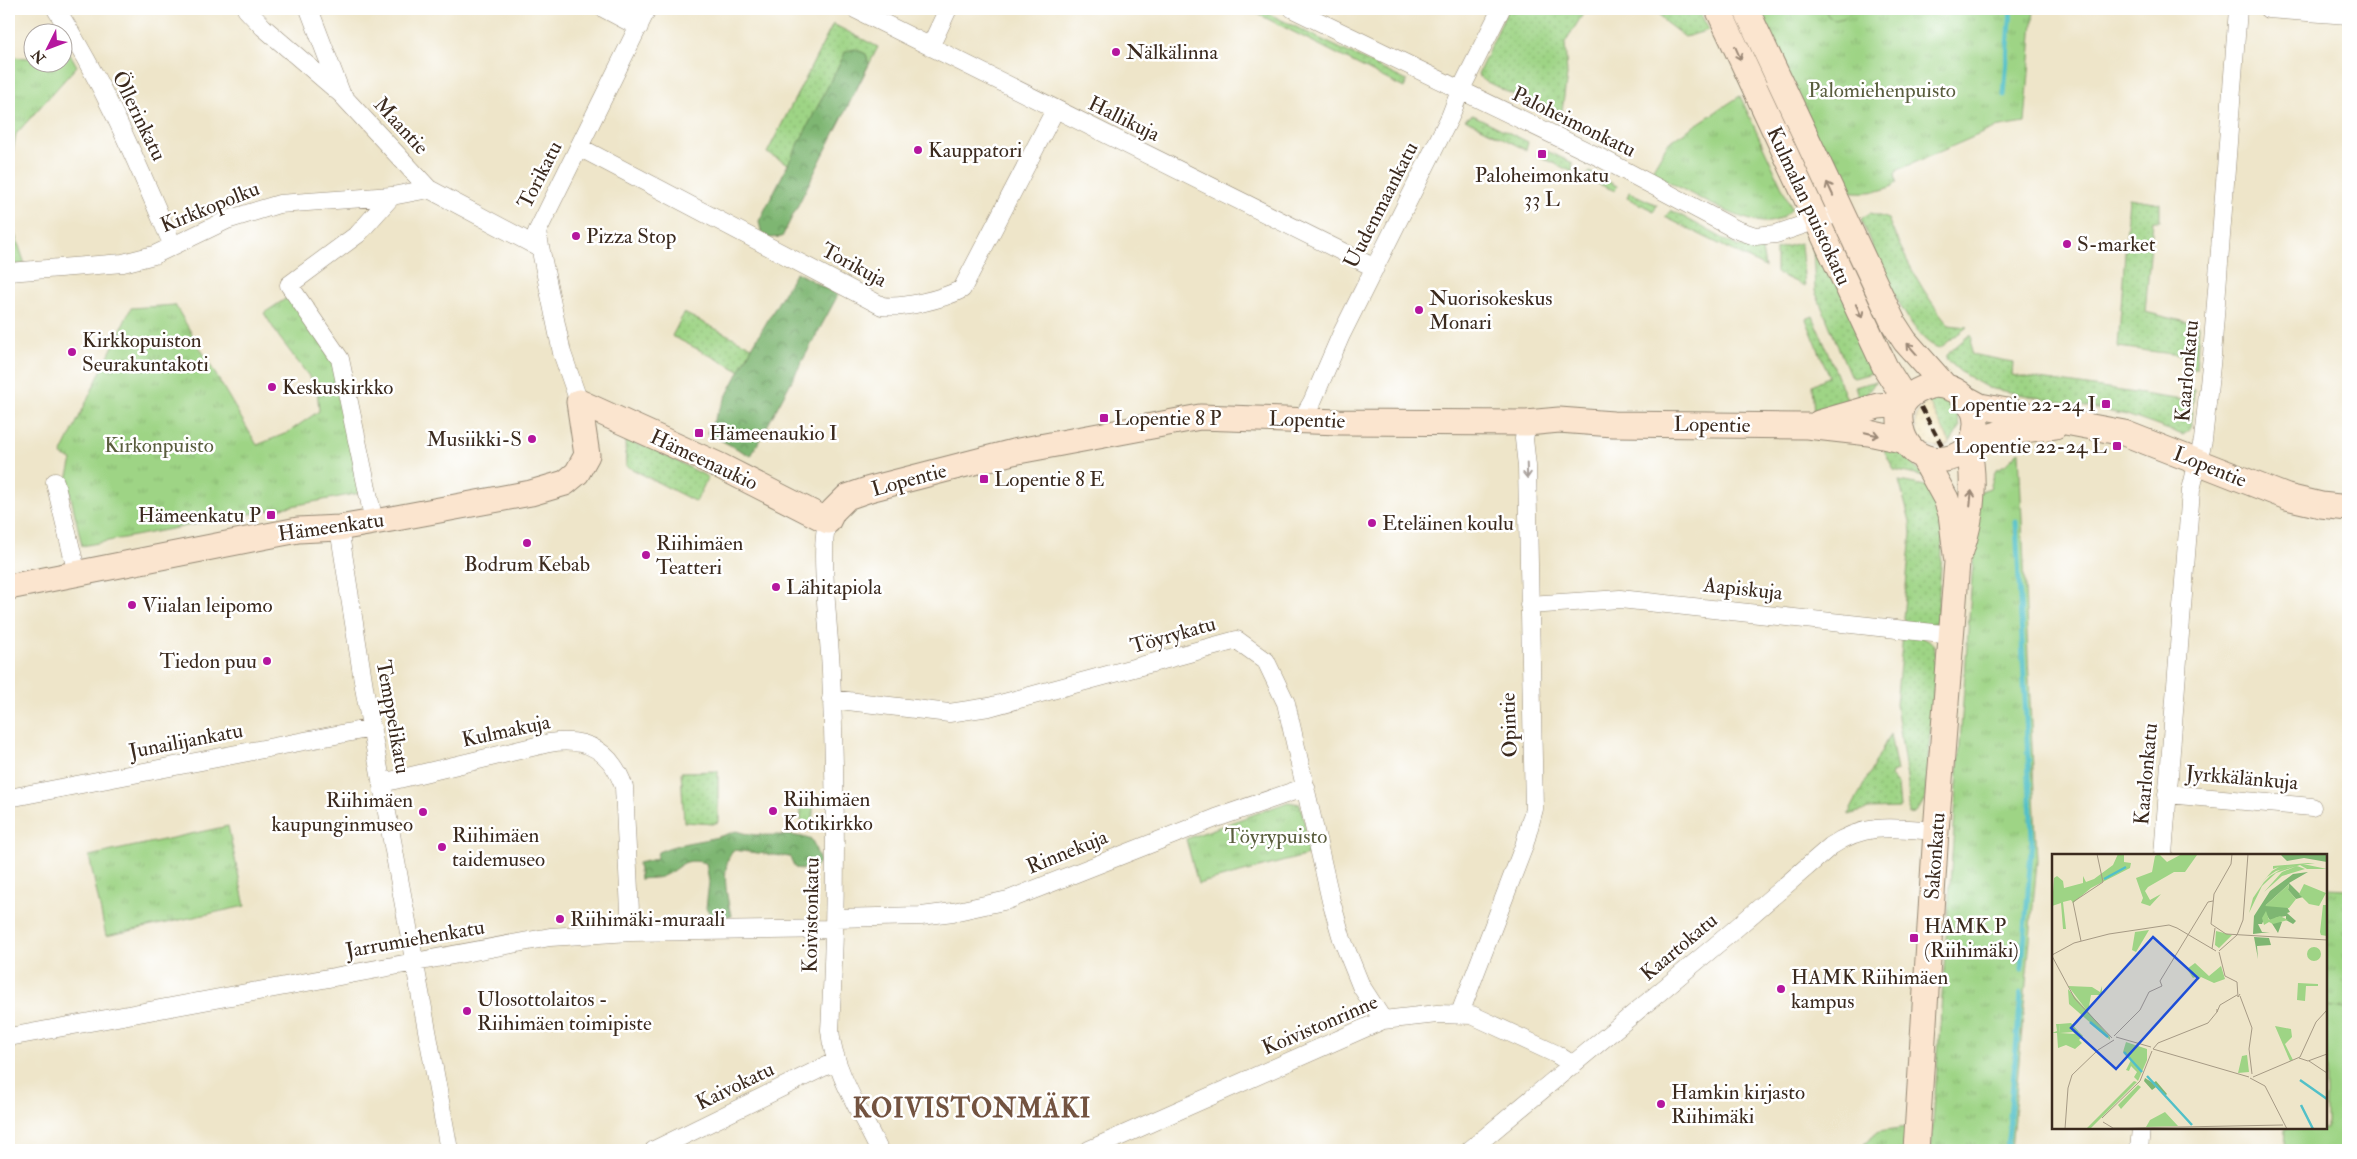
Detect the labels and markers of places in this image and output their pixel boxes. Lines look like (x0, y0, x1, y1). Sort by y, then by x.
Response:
place label: Nälkälinna (1126, 39, 1218, 66)
marker: Nälkälinna (1110, 46, 1122, 58)
place label: Kauppatori (928, 137, 1023, 164)
marker: Kauppatori (912, 144, 924, 156)
marker: Paloheimonkatu 33 L (1536, 148, 1548, 160)
place label: Paloheimonkatu 33 L (1475, 162, 1609, 213)
place label: Pizza Stop (586, 223, 676, 250)
marker: Pizza Stop (570, 230, 582, 242)
place label: S-market (2077, 231, 2156, 258)
marker: S-market (2061, 238, 2073, 250)
place label: Nuorisokeskus Monari (1429, 285, 1553, 336)
marker: Nuorisokeskus Monari (1413, 304, 1425, 316)
place label: Kirkkopuiston Seurakuntakoti (82, 327, 209, 378)
marker: Kirkkopuiston Seurakuntakoti (66, 346, 78, 358)
place label: Keskuskirkko (282, 374, 393, 401)
marker: Keskuskirkko (266, 381, 278, 393)
place label: Lopentie 22-24 I (1950, 391, 2096, 418)
marker: Lopentie 22-24 I (2100, 398, 2112, 410)
place label: Lopentie 8 P (1114, 405, 1222, 432)
marker: Lopentie 8 P (1098, 412, 1110, 424)
place label: Hämeenaukio I (709, 420, 838, 447)
place label: Musiikki-S (427, 426, 522, 453)
marker: Hämeenaukio I (693, 427, 705, 439)
marker: Musiikki-S (526, 433, 538, 445)
place label: Lopentie 22-24 L (1954, 433, 2107, 460)
marker: Lopentie 22-24 L (2111, 440, 2123, 452)
place label: Lopentie 8 E (994, 466, 1104, 493)
marker: Lopentie 8 E (978, 473, 990, 485)
place label: Hämeenkatu P (138, 502, 261, 529)
marker: Hämeenkatu P (265, 509, 277, 521)
place label: Eteläinen koulu (1382, 510, 1514, 537)
marker: Eteläinen koulu (1366, 517, 1378, 529)
place label: Riihimäen Teatteri (656, 530, 744, 581)
marker: Bodrum Kebab (521, 537, 533, 549)
marker: Riihimäen Teatteri (640, 549, 652, 561)
place label: Bodrum Kebab (464, 551, 590, 578)
place label: Lähitapiola (786, 574, 882, 601)
marker: Lähitapiola (770, 581, 782, 593)
place label: Viialan leipomo (142, 592, 273, 619)
marker: Viialan leipomo (126, 599, 138, 611)
place label: Tiedon puu (159, 648, 257, 675)
marker: Tiedon puu (261, 655, 273, 667)
place label: Riihimäen Kotikirkko (783, 786, 873, 837)
place label: Riihimäen kaupunginmuseo (272, 787, 413, 838)
marker: Riihimäen Kotikirkko (767, 805, 779, 817)
marker: Riihimäen kaupunginmuseo (417, 806, 429, 818)
place label: Riihimäen taidemuseo (452, 822, 545, 873)
marker: Riihimäen taidemuseo (436, 841, 448, 853)
place label: Riihimäki-muraali (570, 906, 726, 933)
marker: Riihimäki-muraali (554, 913, 566, 925)
place label: HAMK P (Riihimäki) (1924, 913, 2019, 964)
marker: HAMK P (Riihimäki) (1908, 932, 1920, 944)
place label: HAMK Riihimäen kampus (1791, 964, 1948, 1015)
marker: HAMK Riihimäen kampus (1775, 983, 1787, 995)
place label: Ulosottolaitos - Riihimäen toimipiste (477, 986, 652, 1037)
marker: Ulosottolaitos - Riihimäen toimipiste (461, 1005, 473, 1017)
place label: Hamkin kirjasto Riihimäki (1671, 1079, 1805, 1130)
marker: Hamkin kirjasto Riihimäki (1655, 1098, 1667, 1110)

